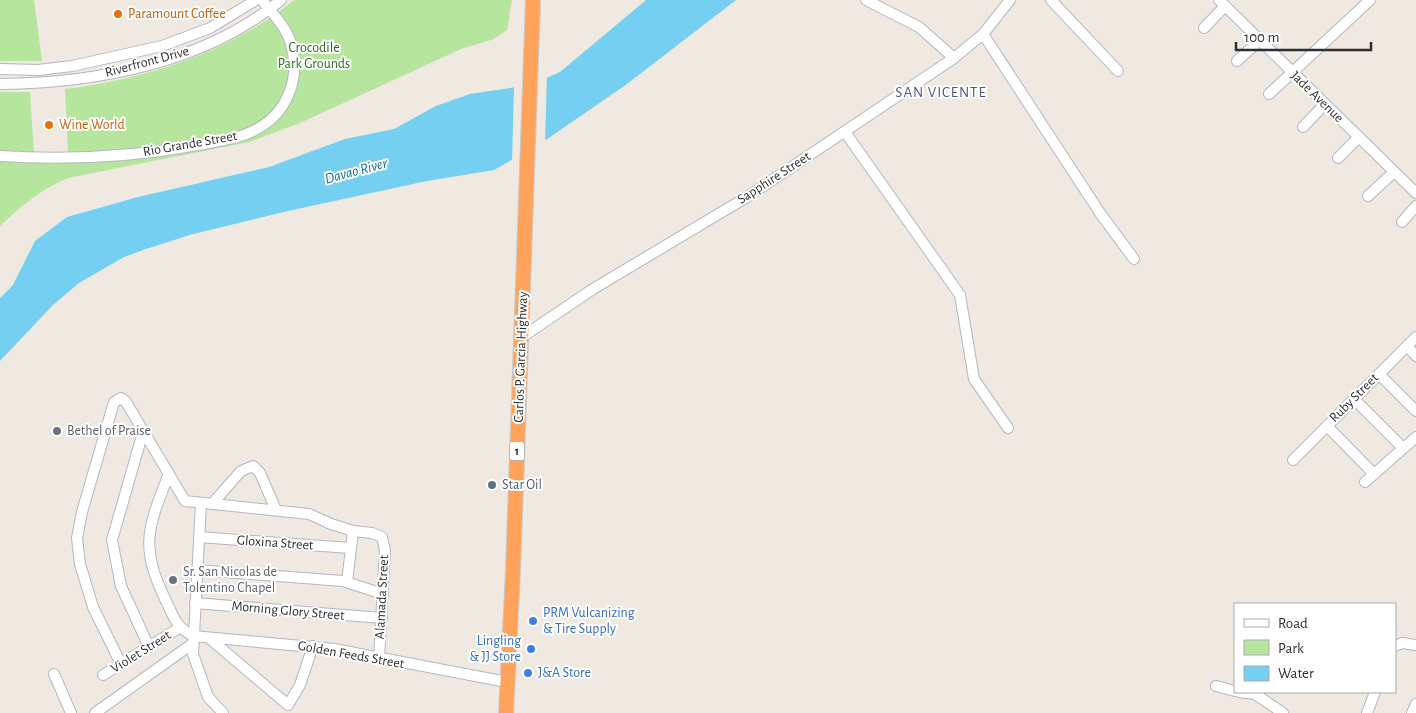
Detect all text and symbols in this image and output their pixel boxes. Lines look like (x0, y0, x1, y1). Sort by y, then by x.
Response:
place label: Paramount Coffee (128, 7, 226, 21)
marker: Paramount Coffee (112, 8, 124, 20)
scale bar (1236, 20, 1371, 52)
text: 100 m (1244, 30, 1279, 45)
park label: Crocodile Park Grounds (278, 41, 350, 71)
street label: Riverfront Drive (103, 44, 191, 80)
street label: Jade Avenue (1288, 69, 1346, 125)
district label: SAN VICENTE (895, 85, 987, 100)
place label: Wine World (59, 118, 125, 132)
marker: Wine World (43, 119, 55, 131)
street label: Rio Grande Street (142, 129, 239, 159)
street label: Sapphire Street (735, 149, 813, 207)
water label: Davao River (323, 155, 390, 187)
street label: Carlos P. Garcia Highway (512, 291, 530, 423)
street label: Ruby Street (1327, 370, 1382, 425)
place label: Bethel of Praise (67, 424, 151, 438)
marker: Bethel of Praise (51, 425, 63, 437)
road number: 1 (510, 442, 524, 461)
place label: Star Oil (502, 478, 542, 492)
marker: Star Oil (486, 479, 498, 491)
street label: Gloxina Street (236, 533, 314, 553)
street label: Alamada Street (373, 554, 391, 640)
place label: Sr. San Nicolas de Tolentino Chapel (183, 565, 277, 595)
marker: Sr. San Nicolas de Tolentino Chapel (167, 574, 179, 586)
street label: Morning Glory Street (231, 599, 346, 623)
legend (1234, 603, 1396, 693)
place label: PRM Vulcanizing & Tire Supply (543, 606, 635, 636)
marker: PRM Vulcanizing & Tire Supply (527, 615, 539, 627)
text: Road (1278, 616, 1308, 631)
street label: Violet Street (109, 628, 174, 676)
place label: Lingling & JJ Store (469, 634, 521, 664)
street label: Golden Feeds Street (297, 639, 406, 671)
text: Park (1278, 641, 1304, 656)
marker: Lingling & JJ Store (525, 643, 537, 655)
place label: J&A Store (538, 666, 591, 680)
text: Water (1278, 666, 1314, 681)
marker: J&A Store (522, 667, 534, 679)

